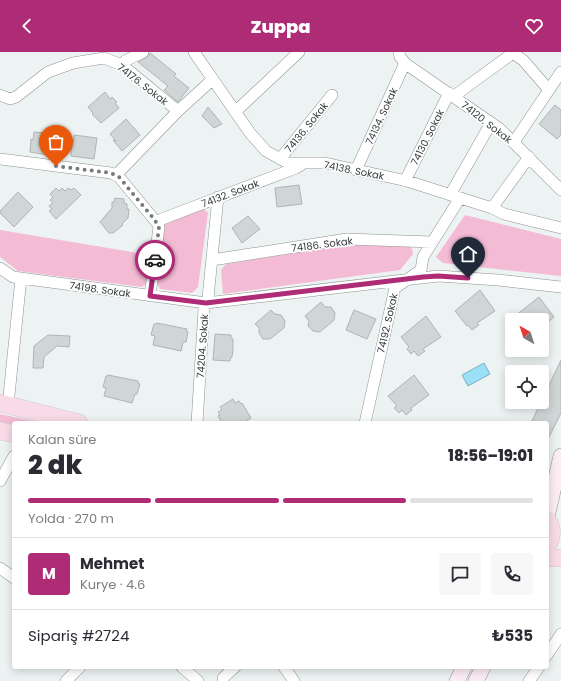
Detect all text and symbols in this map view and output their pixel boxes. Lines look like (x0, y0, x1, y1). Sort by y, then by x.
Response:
text: Zuppa (250, 14, 311, 39)
icon: back (16, 15, 38, 37)
icon: heart (523, 15, 545, 37)
street label: 74176. Sokak (114, 60, 172, 110)
street label: 74134. Sokak (362, 85, 402, 147)
street label: 74136. Sokak (281, 98, 332, 156)
street label: 74120. Sokak (458, 98, 516, 148)
street label: 74130. Sokak (407, 106, 448, 168)
pin (39, 125, 73, 166)
icon: bag (45, 131, 67, 153)
street label: 74138. Sokak (322, 157, 386, 184)
street label: 74132. Sokak (199, 175, 262, 211)
street label: 74186. Sokak (291, 233, 354, 256)
pin (451, 237, 485, 278)
courier (135, 240, 175, 280)
icon: home (457, 243, 479, 265)
icon: car (144, 249, 166, 271)
street label: 74198. Sokak (68, 278, 132, 301)
street label: 74192. Sokak (373, 291, 402, 355)
street label: 74204. Sokak (193, 313, 212, 379)
north arrow (505, 313, 549, 357)
map controls (505, 313, 549, 409)
button: locate (505, 365, 549, 409)
text: Kalan süre (28, 430, 96, 449)
text: 18:56–19:01 (448, 445, 533, 466)
text: 2 dk (28, 447, 82, 483)
text: Yolda · 270 m (28, 509, 114, 528)
text: Mehmet (80, 553, 144, 574)
button: chat (439, 553, 481, 595)
button: phone (491, 553, 533, 595)
text: M (42, 563, 56, 584)
text: Kurye · 4.6 (80, 575, 145, 594)
text: Sipariş #2724 (28, 625, 129, 646)
text: ₺535 (492, 625, 533, 646)

